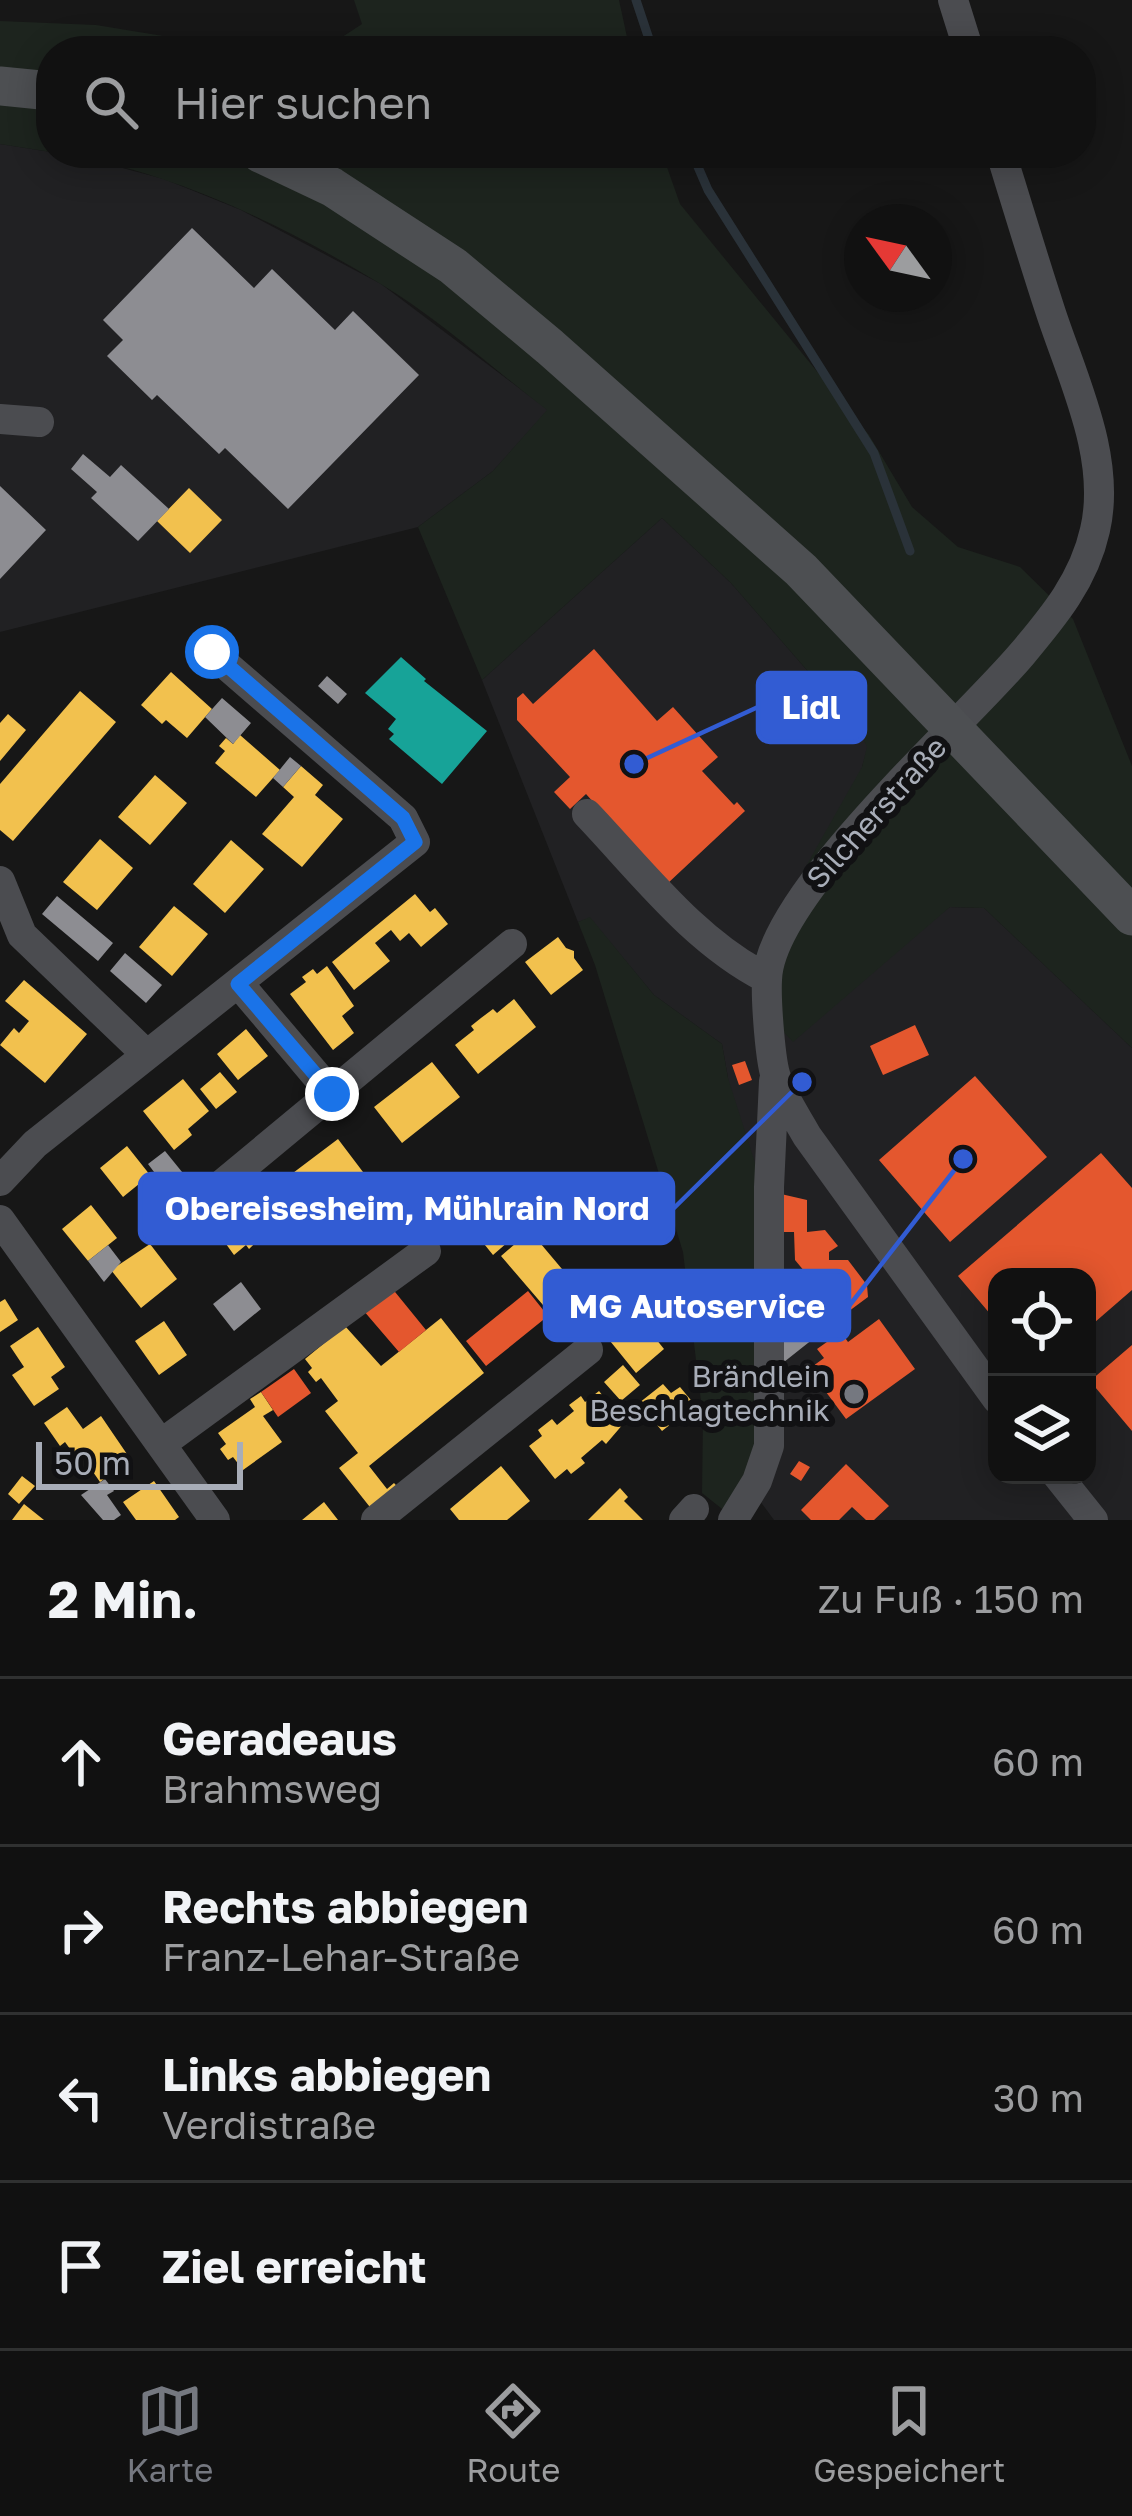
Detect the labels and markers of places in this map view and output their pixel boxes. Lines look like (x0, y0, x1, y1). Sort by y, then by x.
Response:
callout: Lidl (758, 673, 865, 742)
callout: Obereisesheim, Mühlrain Nord (140, 1174, 673, 1243)
callout: MG Autoservice (545, 1271, 849, 1340)
place label: Brändlein Beschlagtechnik (589, 1358, 830, 1428)
marker: Brändlein Beschlagtechnik (841, 1381, 867, 1407)

